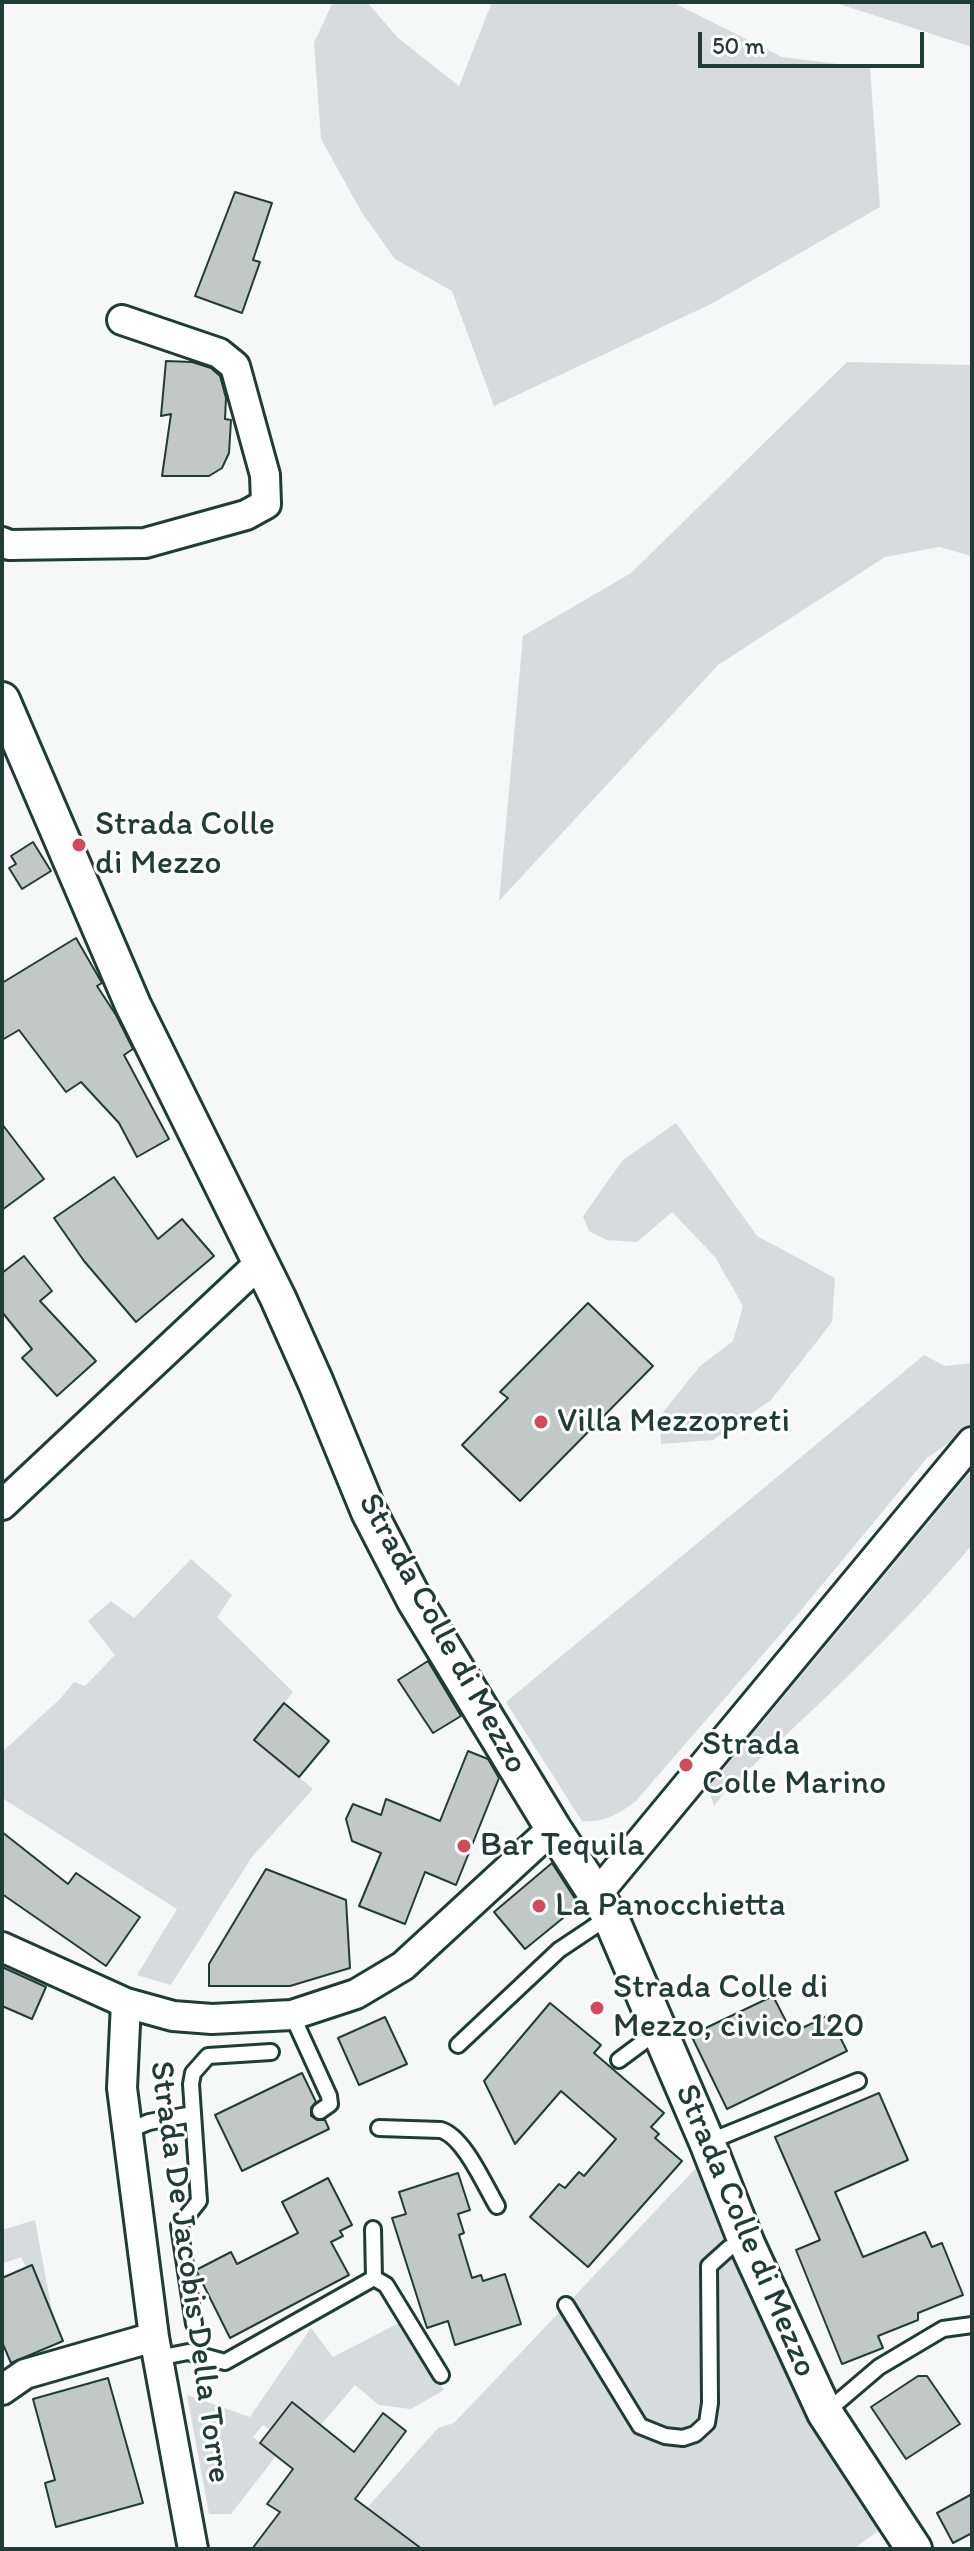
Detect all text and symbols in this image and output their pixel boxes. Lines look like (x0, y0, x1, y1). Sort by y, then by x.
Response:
scale bar (702, 16, 928, 66)
text: 50 m (712, 31, 765, 60)
place label: Strada Colle di Mezzo (95, 805, 275, 884)
marker: Strada Colle di Mezzo (70, 836, 88, 854)
place label: Villa Mezzopreti (557, 1402, 790, 1442)
marker: Villa Mezzopreti (532, 1413, 550, 1431)
street label: Strada Colle di Mezzo (348, 1487, 536, 1781)
place label: Strada Colle Marino (702, 1725, 886, 1804)
marker: Strada Colle Marino (677, 1756, 695, 1774)
place label: Bar Tequila (480, 1826, 645, 1866)
marker: Bar Tequila (455, 1837, 473, 1855)
place label: La Panocchietta (555, 1886, 786, 1926)
marker: La Panocchietta (530, 1897, 548, 1915)
place label: Strada Colle di Mezzo, civico 120 (613, 1968, 865, 2048)
marker: Strada Colle di Mezzo, civico 120 (588, 1999, 606, 2017)
street label: Strada De Jacobis Della Torre (139, 2058, 239, 2486)
street label: Strada Colle di Mezzo (665, 2078, 825, 2384)

